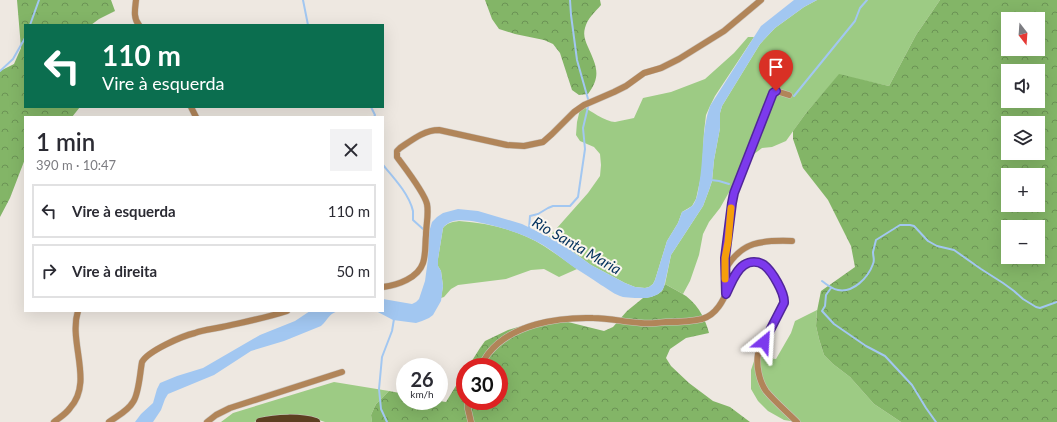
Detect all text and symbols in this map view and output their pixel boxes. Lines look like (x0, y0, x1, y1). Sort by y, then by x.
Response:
north arrow (1001, 12, 1045, 56)
map controls (1001, 12, 1045, 264)
text: 110 m (102, 38, 181, 72)
icon: left (36, 40, 88, 92)
pin (759, 50, 793, 91)
icon: arrive (765, 56, 787, 78)
button: sound (1001, 64, 1045, 108)
text: Vire à esquerda (102, 72, 225, 94)
button: layers (1001, 116, 1045, 160)
text: 1 min (36, 127, 95, 156)
button: close (330, 129, 372, 171)
text: 390 m · 10:47 (36, 157, 116, 173)
button: + (1001, 168, 1045, 212)
icon: left (38, 200, 60, 222)
text: Vire à esquerda (72, 202, 176, 220)
text: 110 m (328, 202, 370, 220)
water label: Rio Santa Maria (529, 212, 625, 278)
button: − (1001, 220, 1045, 264)
icon: right (38, 260, 60, 282)
text: Vire à direita (72, 262, 157, 280)
text: 50 m (336, 262, 370, 280)
position arrow (743, 321, 785, 363)
speed limit sign: 30 (456, 358, 508, 410)
text: 26 (410, 367, 434, 391)
text: km/h (410, 388, 434, 400)

